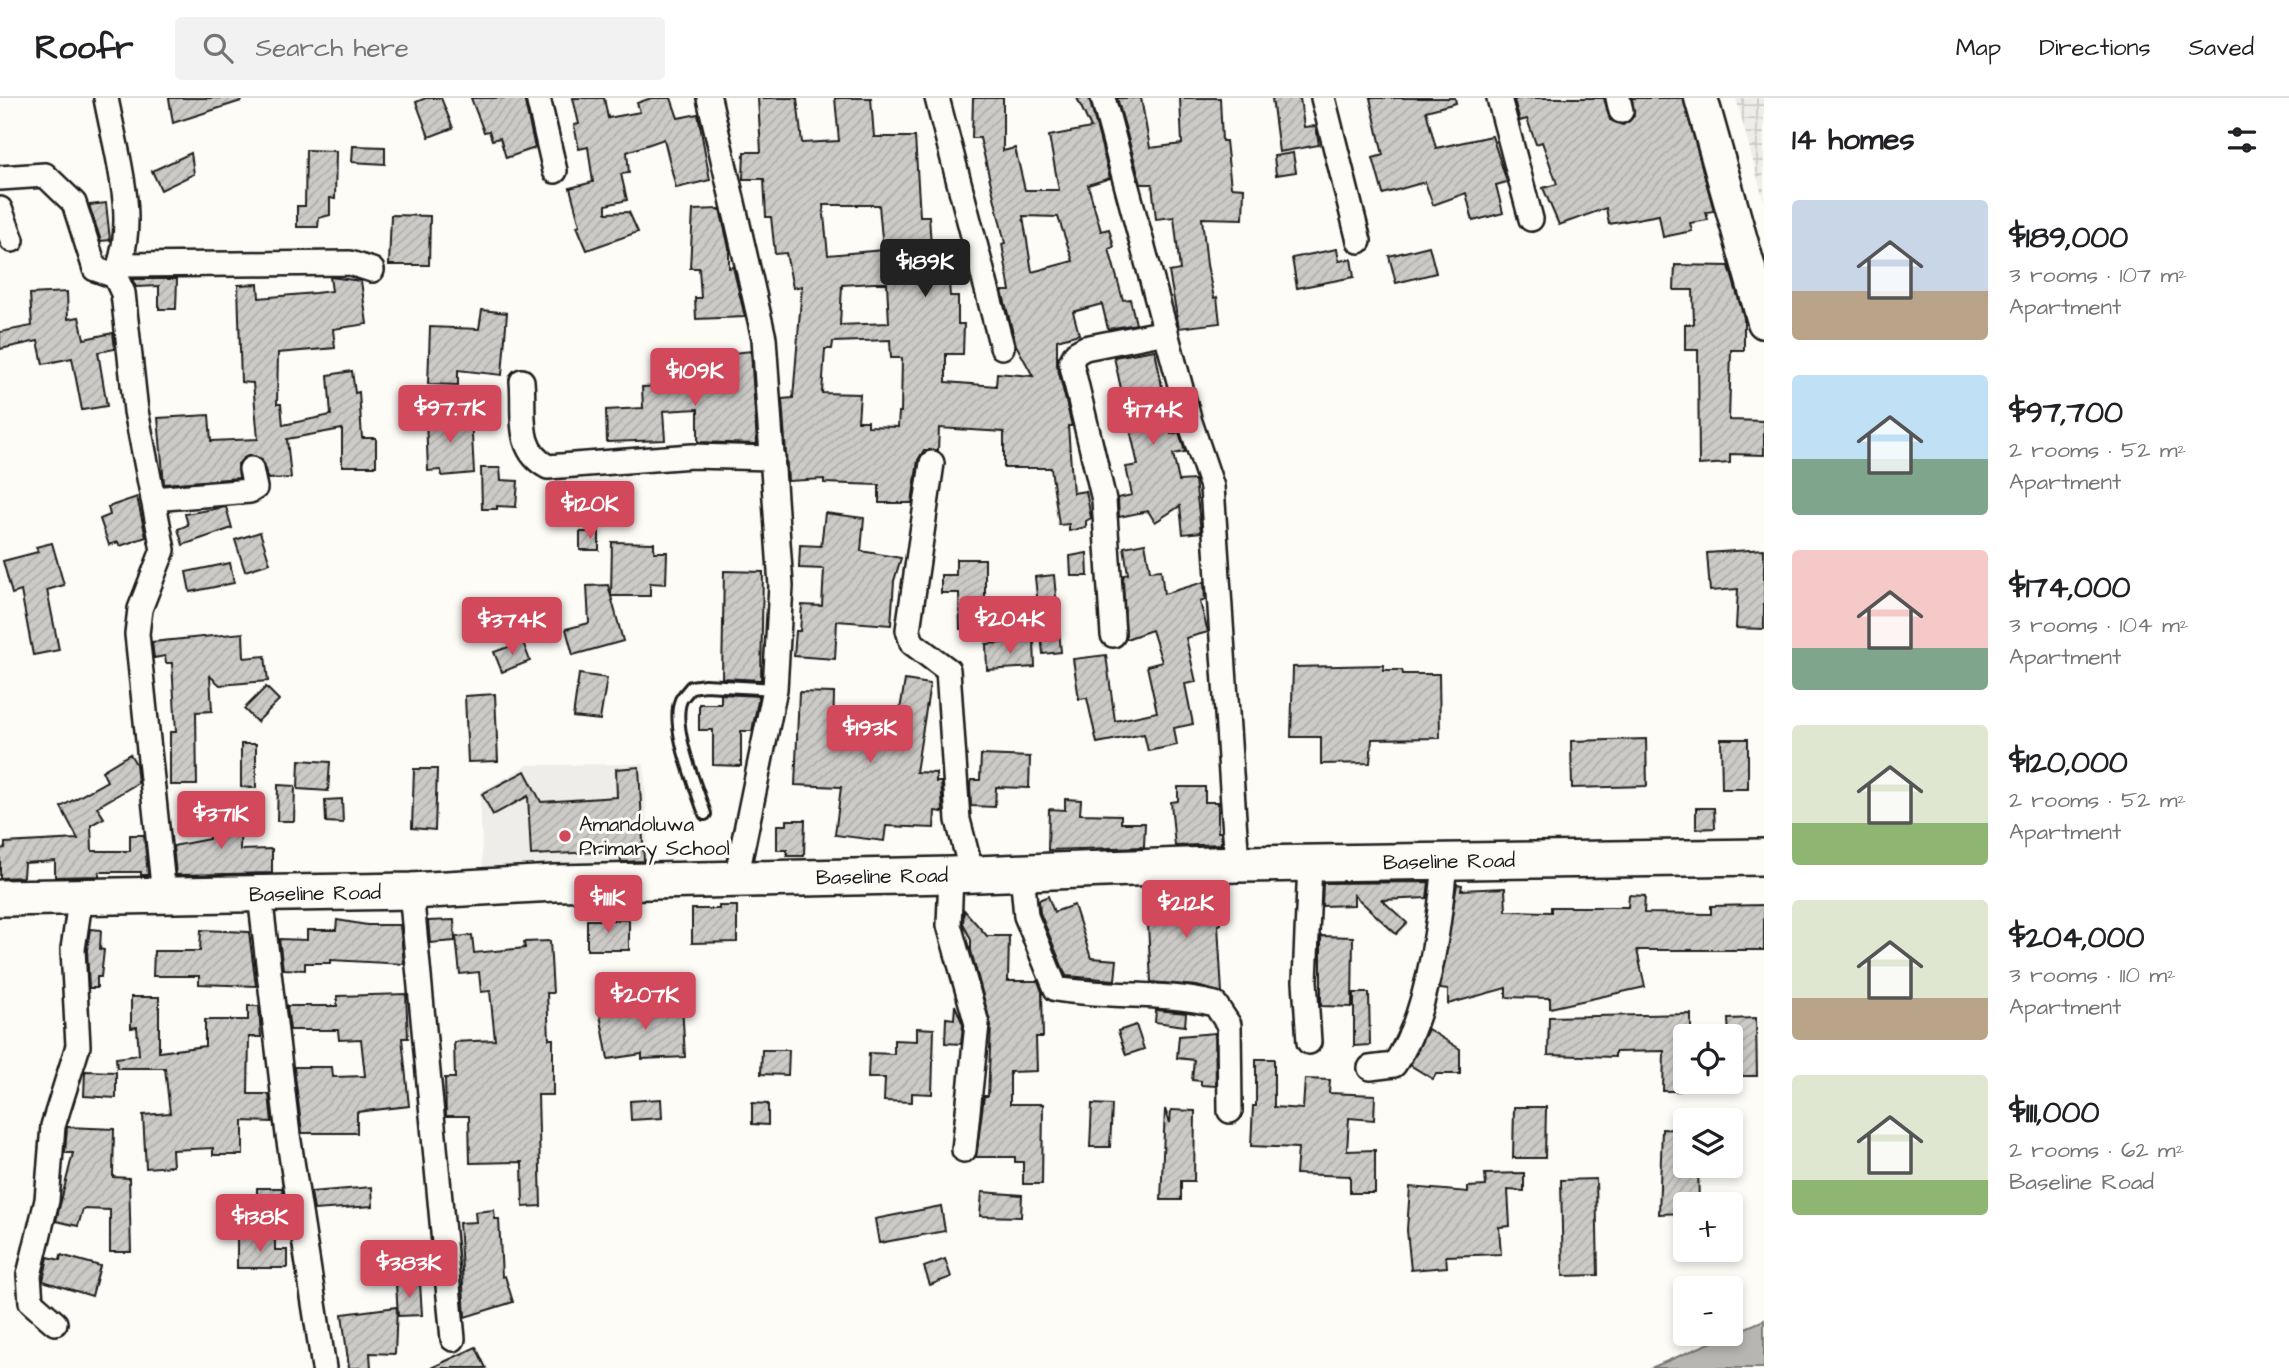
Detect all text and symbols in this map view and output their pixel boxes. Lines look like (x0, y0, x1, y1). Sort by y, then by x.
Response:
search box (175, 17, 665, 80)
text: Roofr (35, 25, 133, 71)
icon: search (199, 29, 237, 67)
text: Search here (255, 30, 409, 66)
text: Map (1956, 31, 2001, 65)
text: Directions (2039, 31, 2151, 65)
text: Saved (2189, 31, 2254, 65)
text: 14 homes (1792, 119, 1915, 161)
icon: filters (2223, 121, 2261, 159)
text: $189,000 (2009, 217, 2128, 259)
icon: home (1848, 228, 1932, 312)
pin: $189K (876, 240, 974, 299)
text: $189K (896, 246, 954, 278)
text: 3 rooms · 107 m² (2009, 259, 2187, 291)
text: Apartment (2009, 291, 2121, 323)
pin: $109K (646, 348, 744, 408)
text: $109K (666, 355, 724, 387)
pin: $97.7K (393, 386, 507, 445)
pin: $174K (1104, 388, 1202, 447)
text: $97.7K (414, 392, 486, 424)
text: $97,700 (2009, 392, 2123, 434)
text: $174K (1123, 394, 1183, 426)
icon: home (1848, 403, 1932, 487)
text: 2 rooms · 52 m² (2009, 434, 2186, 466)
text: Apartment (2009, 466, 2121, 498)
pin: $120K (541, 482, 639, 541)
text: $120K (561, 488, 619, 520)
text: $174,000 (2009, 567, 2131, 609)
icon: home (1848, 578, 1932, 662)
pin: $204K (961, 596, 1059, 656)
pin: $374K (463, 598, 561, 657)
text: $204K (975, 603, 1045, 635)
text: $374K (478, 604, 546, 636)
text: 3 rooms · 104 m² (2009, 609, 2188, 641)
text: Apartment (2009, 641, 2121, 673)
pin: $193K (821, 706, 919, 765)
text: $193K (843, 712, 897, 744)
text: $120,000 (2009, 742, 2128, 784)
icon: home (1848, 753, 1932, 837)
text: 2 rooms · 52 m² (2009, 784, 2186, 816)
pin: $371K (172, 792, 270, 851)
text: $371K (193, 798, 249, 830)
place label: Amandoluwa Primary School (579, 810, 730, 865)
text: Apartment (2009, 816, 2121, 848)
marker: Amandoluwa Primary School (557, 828, 573, 844)
street label: Baseline Road (1383, 846, 1516, 877)
street label: Baseline Road (816, 861, 949, 892)
pin: $111K (559, 876, 657, 935)
street label: Baseline Road (249, 878, 382, 909)
pin: $212K (1137, 880, 1235, 940)
text: $111K (590, 882, 626, 914)
text: $212K (1158, 887, 1214, 919)
text: $204,000 (2009, 917, 2144, 959)
icon: home (1848, 928, 1932, 1012)
text: 3 rooms · 110 m² (2009, 959, 2176, 991)
pin: $207K (596, 972, 694, 1032)
text: $207K (611, 979, 679, 1011)
text: Apartment (2009, 991, 2121, 1023)
map controls (1673, 1024, 1743, 1346)
button: locate (1673, 1024, 1743, 1094)
text: $111,000 (2009, 1092, 2099, 1134)
icon: home (1848, 1103, 1932, 1187)
button: layers (1673, 1108, 1743, 1178)
text: 2 rooms · 62 m² (2009, 1134, 2184, 1166)
text: Baseline Road (2009, 1166, 2154, 1198)
button: + (1673, 1192, 1743, 1262)
pin: $138K (211, 1194, 309, 1254)
text: $138K (232, 1201, 288, 1233)
pin: $383K (360, 1240, 458, 1300)
text: $383K (376, 1247, 442, 1279)
button: − (1673, 1276, 1743, 1346)

